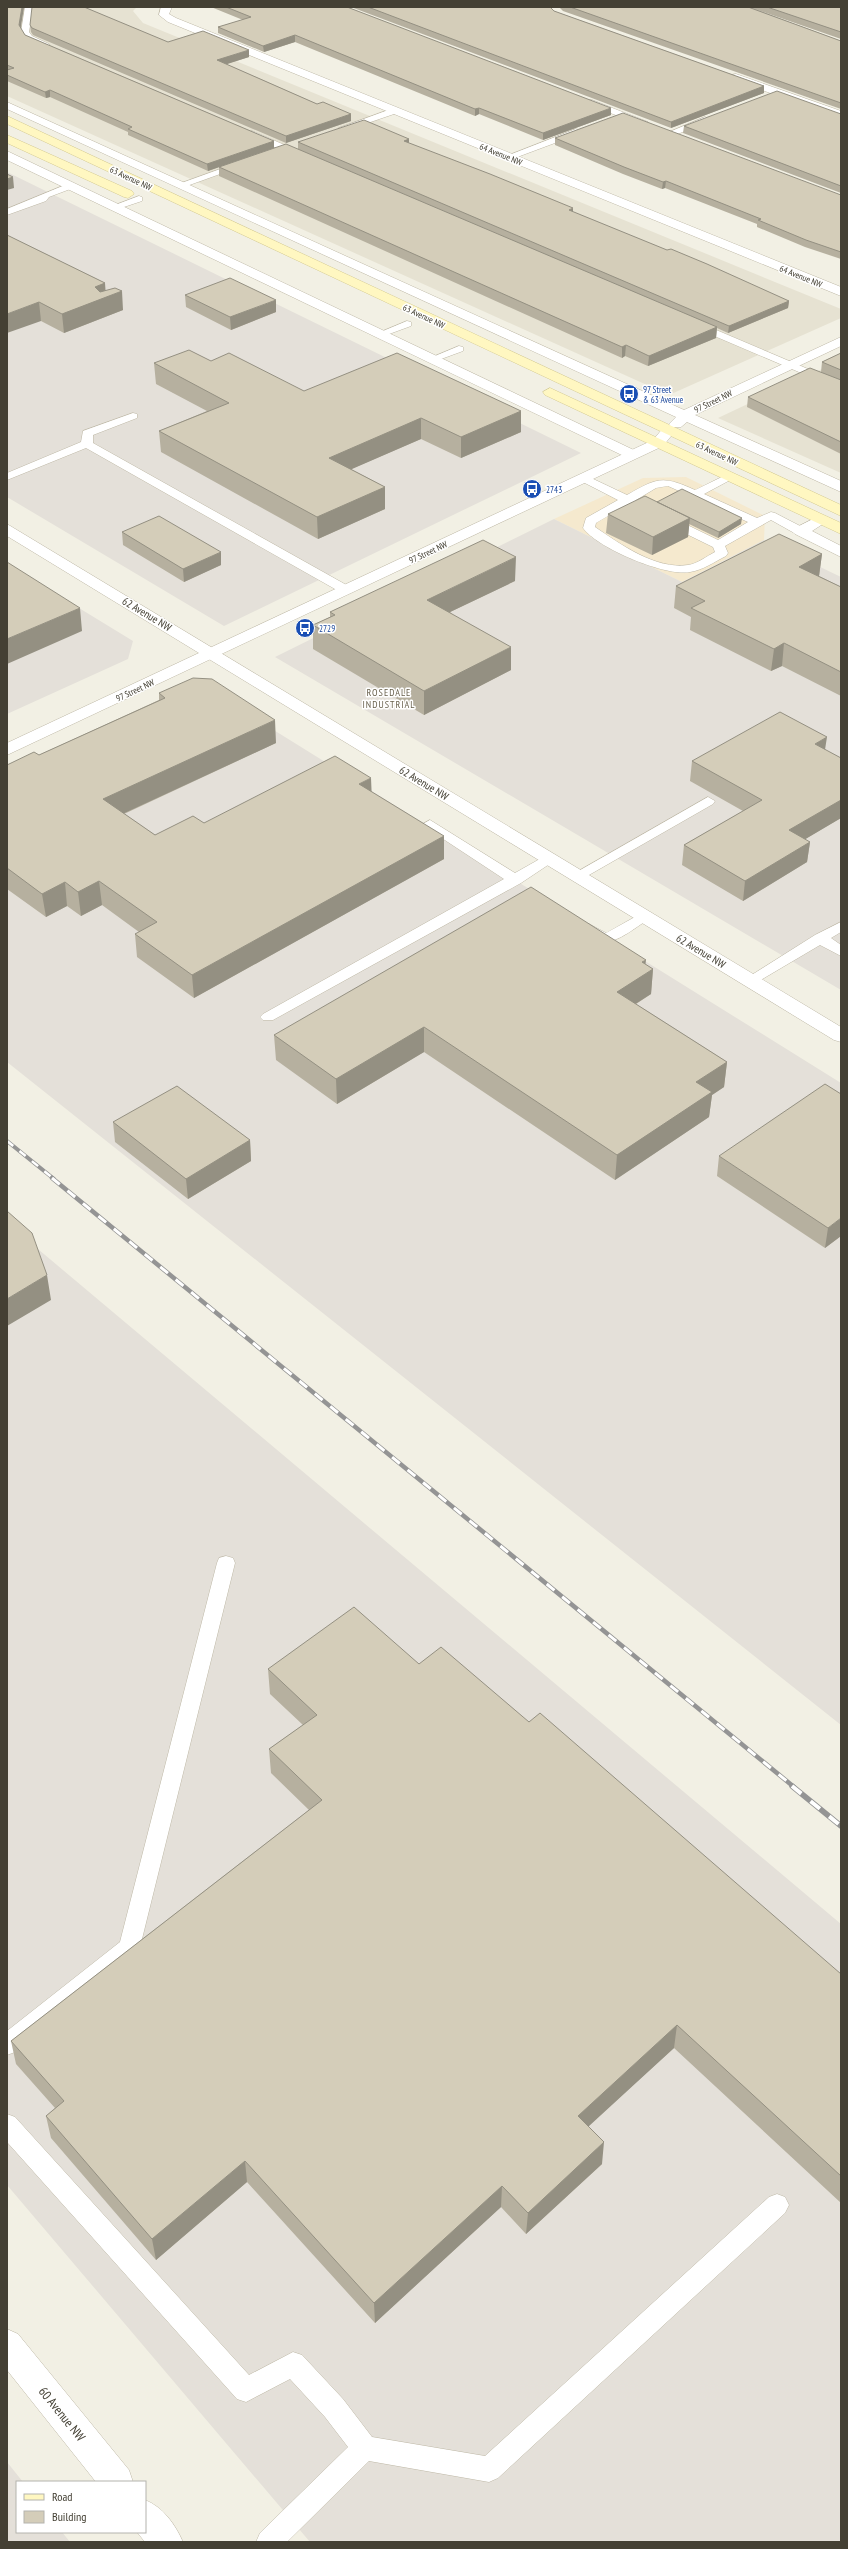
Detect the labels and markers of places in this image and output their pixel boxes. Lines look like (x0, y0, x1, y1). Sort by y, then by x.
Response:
bus stop icon: 97 Street & 63 Avenue (618, 383, 640, 405)
place label: 97 Street & 63 Avenue (643, 384, 684, 405)
bus stop icon: 2743 (521, 478, 543, 500)
place label: 2743 (546, 484, 562, 495)
bus stop icon: 2729 (294, 617, 316, 639)
place label: 2729 (319, 623, 335, 634)

